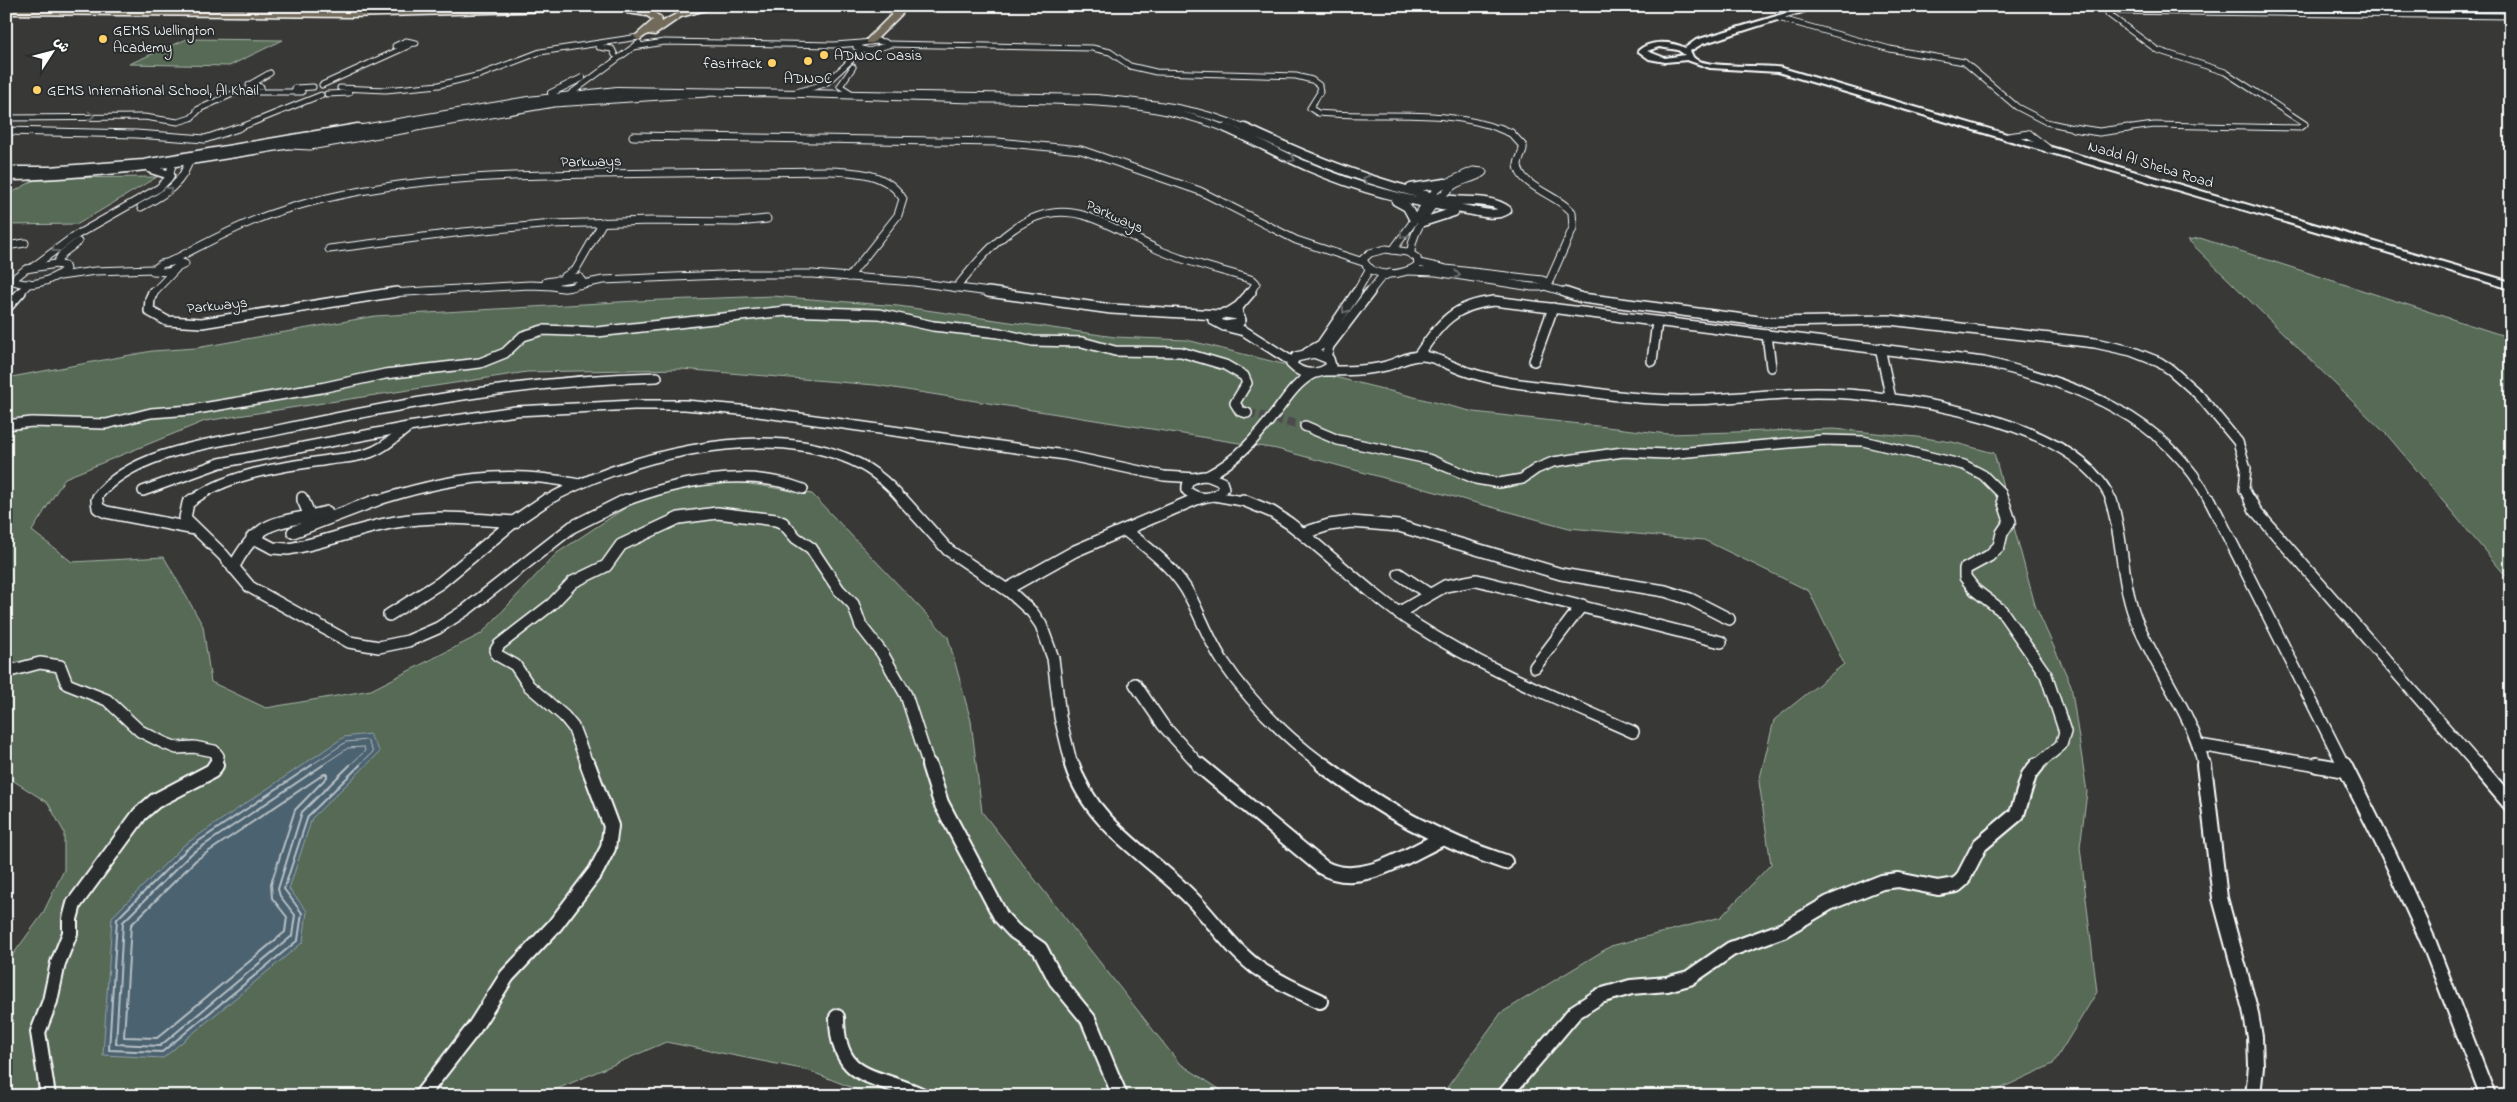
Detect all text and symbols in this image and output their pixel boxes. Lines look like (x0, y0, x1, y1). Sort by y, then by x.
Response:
place label: GEMS Wellington Academy (113, 20, 214, 60)
north arrow (28, 28, 78, 78)
text: ش (48, 33, 74, 58)
marker: GEMS Wellington Academy (97, 33, 109, 45)
place label: ADNOC Oasis (834, 45, 922, 67)
marker: ADNOC Oasis (818, 49, 830, 61)
place label: fasttrack (703, 53, 762, 75)
marker: ADNOC (802, 55, 814, 67)
marker: fasttrack (766, 57, 778, 69)
place label: ADNOC (784, 68, 832, 90)
place label: GEMS International School, Al Khail (47, 80, 259, 102)
marker: GEMS International School, Al Khail (31, 84, 43, 96)
one-way arrow (88, 111, 95, 121)
street label: Nadd Al Sheba Road (2085, 135, 2217, 195)
street label: Parkways (560, 150, 622, 175)
one-way arrow (1287, 153, 1296, 163)
one-way arrow (1362, 175, 1371, 185)
one-way arrow (163, 187, 173, 196)
street label: Parkways (1082, 194, 1147, 240)
one-way arrow (1400, 229, 1409, 239)
one-way arrow (51, 243, 61, 252)
one-way arrow (1452, 270, 1461, 280)
street label: Parkways (186, 292, 249, 321)
one-way arrow (1342, 304, 1351, 313)

